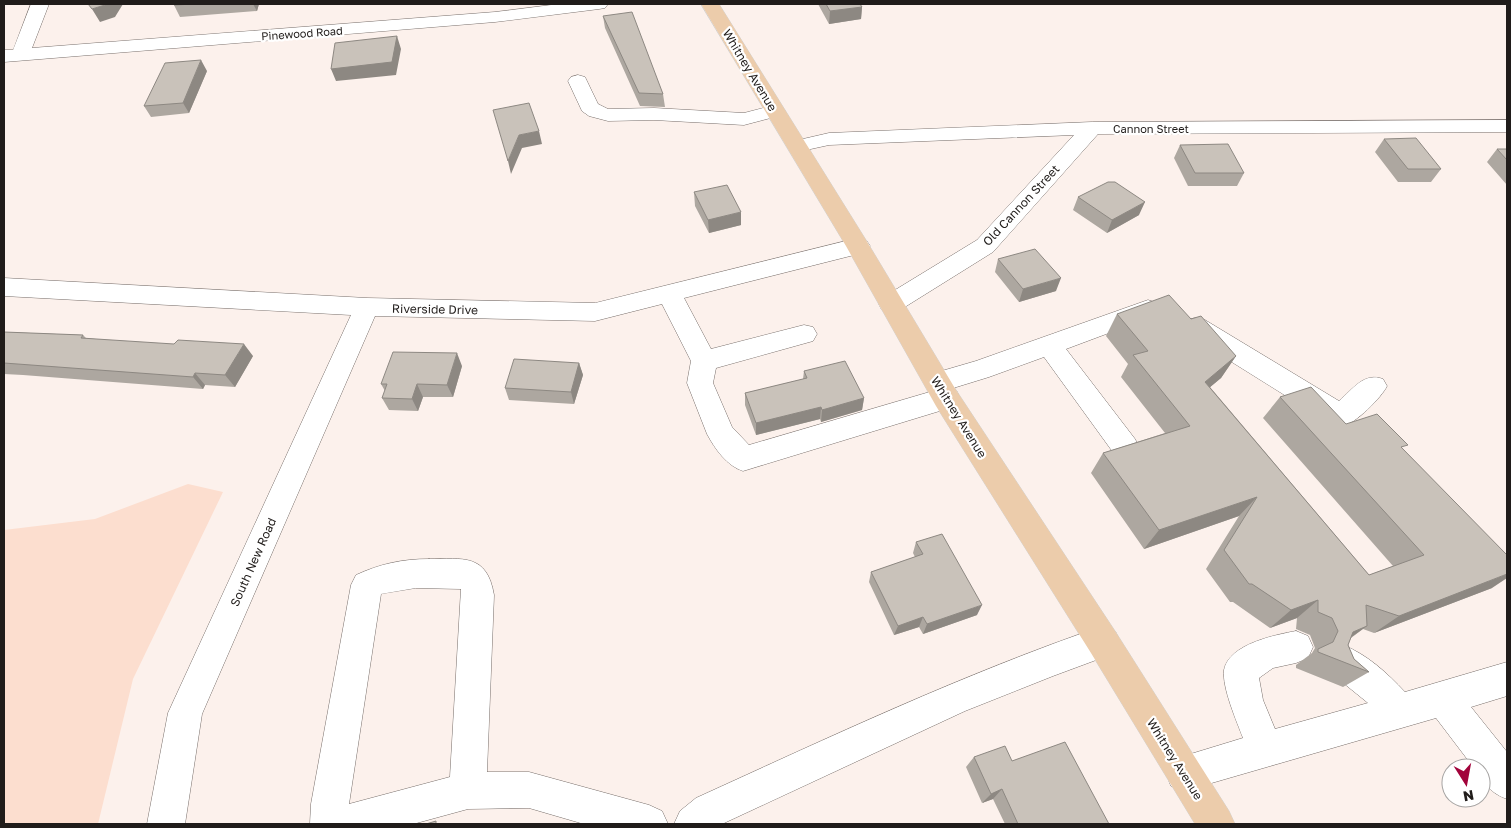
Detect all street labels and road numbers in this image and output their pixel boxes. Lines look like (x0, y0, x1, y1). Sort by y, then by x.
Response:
street label: Pinewood Road (261, 24, 343, 42)
street label: Whitney Avenue (720, 26, 780, 114)
street label: Cannon Street (1113, 122, 1189, 135)
street label: Old Cannon Street (979, 161, 1063, 249)
street label: Riverside Drive (392, 301, 478, 317)
street label: Whitney Avenue (928, 374, 990, 460)
street label: South New Road (227, 515, 279, 609)
street label: Whitney Avenue (1144, 716, 1206, 802)

